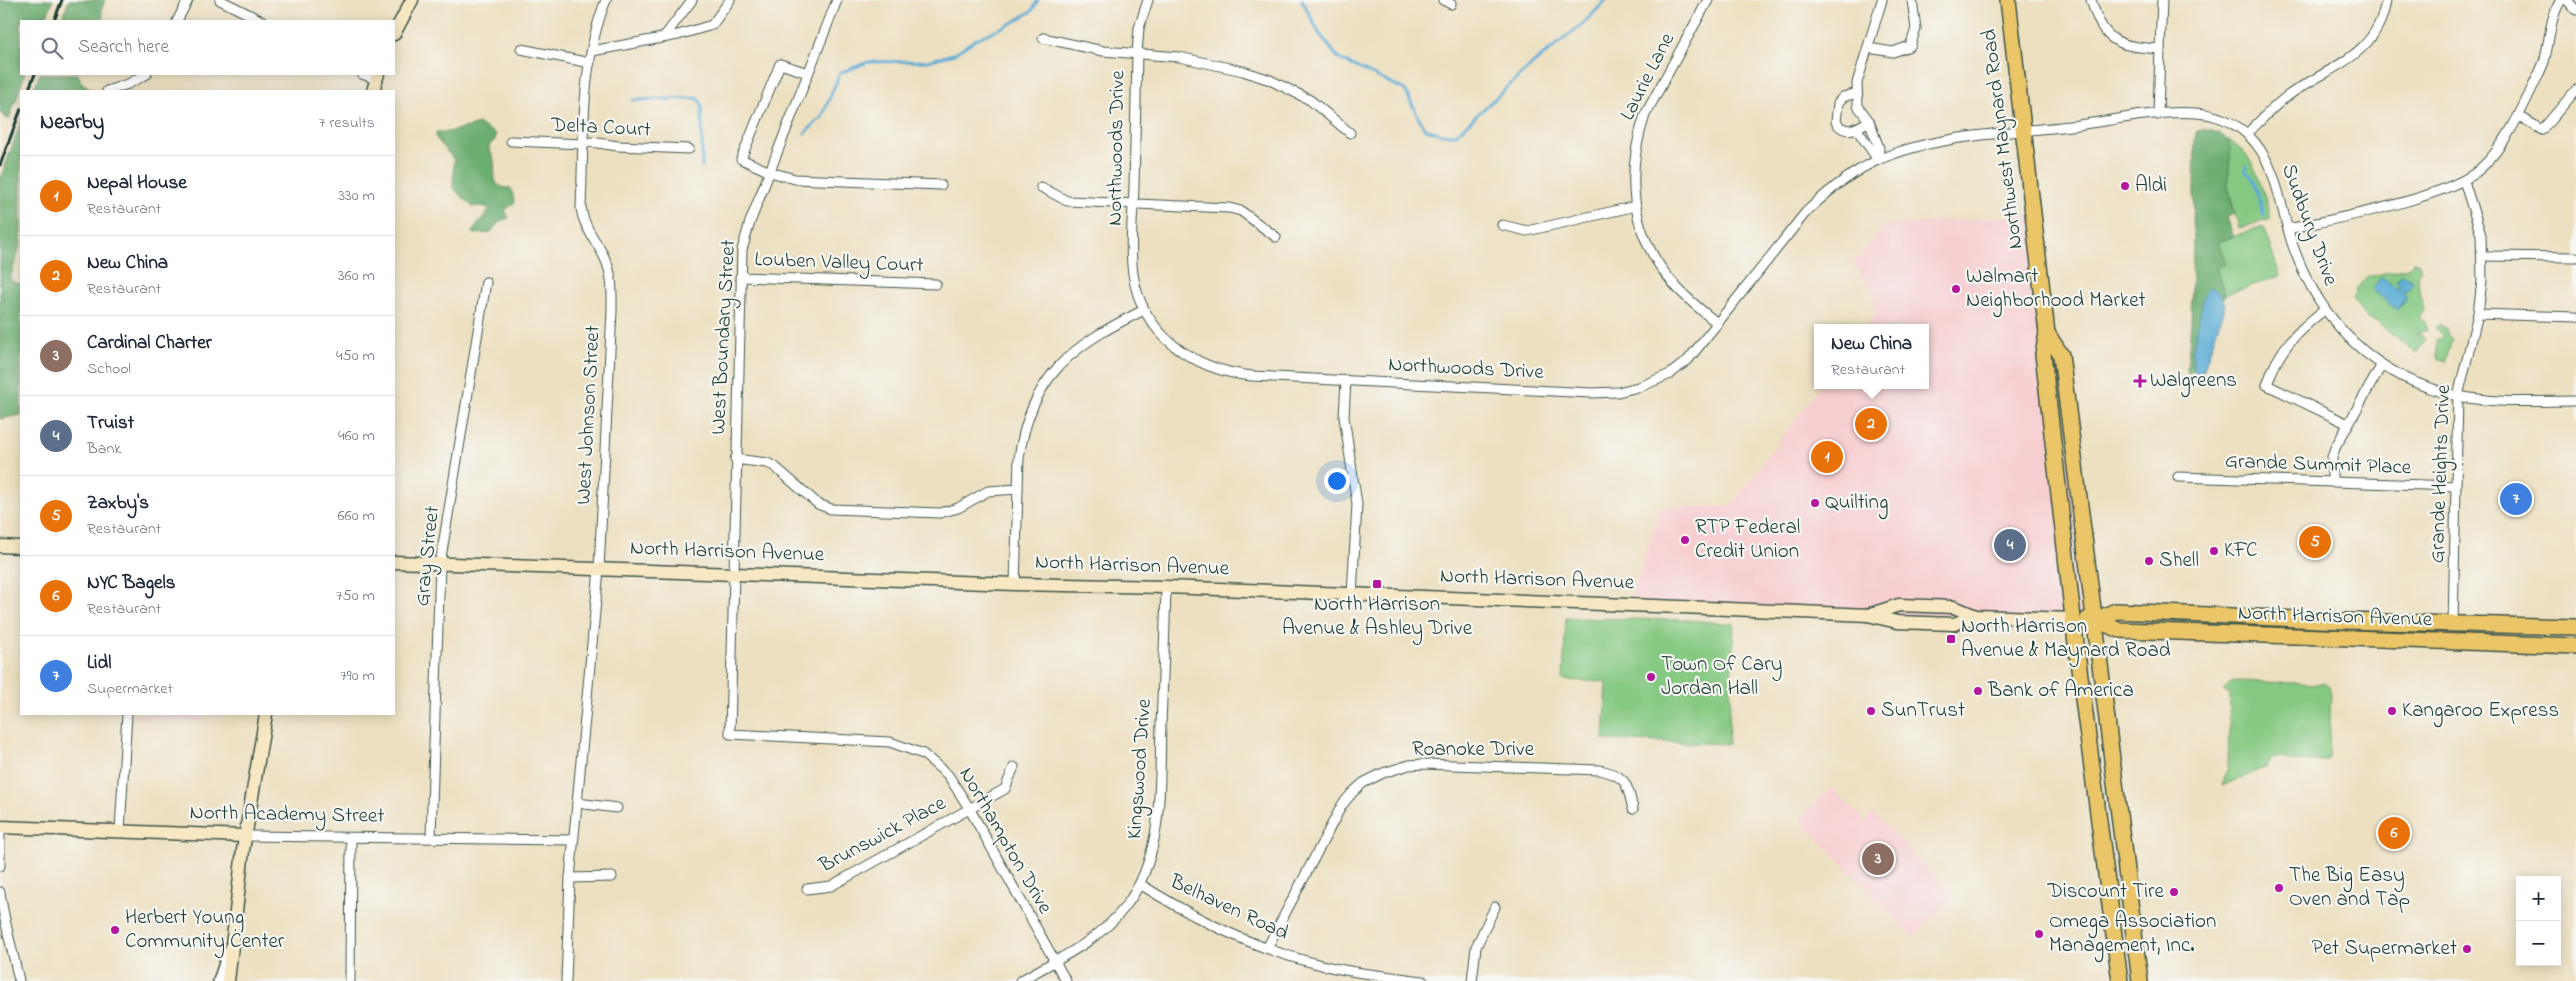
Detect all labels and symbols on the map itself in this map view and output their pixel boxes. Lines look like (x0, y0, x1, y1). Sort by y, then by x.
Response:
street label: Laurie Lane (1613, 27, 1683, 126)
street label: Northwest Maynard Road (1975, 27, 2033, 251)
street label: Northwoods Drive (1101, 69, 1133, 226)
street label: Delta Court (549, 110, 652, 146)
street label: Sudbury Drive (2271, 160, 2345, 291)
place label: Aldi (2135, 171, 2167, 201)
marker: Aldi (2119, 180, 2131, 192)
street label: West Boundary Street (704, 239, 746, 436)
street label: Louben Valley Court (754, 245, 924, 283)
place label: Walmart Neighborhood Market (1966, 262, 2146, 318)
marker: Walmart Neighborhood Market (1950, 283, 1962, 295)
street label: West Johnson Street (569, 324, 609, 506)
street label: Northwoods Drive (1388, 350, 1545, 388)
place label: Walgreens (2150, 366, 2237, 398)
marker: Walgreens (2134, 375, 2146, 387)
street label: Grande Heights Drive (2423, 384, 2461, 564)
pin: 2 (1855, 405, 1887, 443)
pin: 1 (1811, 438, 1843, 476)
street label: Grande Summit Place (2224, 447, 2412, 483)
your location (1324, 468, 1350, 494)
pin: 7 (2500, 480, 2532, 518)
place label: Quilting (1825, 488, 1888, 520)
marker: Quilting (1809, 497, 1821, 509)
street label: Gray Street (408, 504, 450, 608)
place label: RTP Federal Credit Union (1695, 513, 1800, 567)
pin: 5 (2299, 523, 2331, 561)
pin: 4 (1994, 526, 2026, 564)
street label: North Harrison Avenue (629, 534, 825, 570)
marker: RTP Federal Credit Union (1679, 534, 1691, 546)
place label: KFC (2224, 536, 2258, 566)
marker: KFC (2208, 545, 2220, 557)
place label: Shell (2159, 546, 2199, 576)
street label: North Harrison Avenue (1034, 548, 1230, 584)
marker: Shell (2143, 555, 2155, 567)
street label: North Harrison Avenue (1439, 562, 1635, 598)
marker: North Harrison Avenue & Ashley Drive (1371, 578, 1383, 590)
place label: North Harrison Avenue & Ashley Drive (1282, 590, 1473, 646)
street label: North Harrison Avenue (2237, 599, 2433, 635)
place label: North Harrison Avenue & Maynard Road (1961, 612, 2171, 668)
marker: North Harrison Avenue & Maynard Road (1945, 633, 1957, 645)
place label: Town Of Cary Jordan Hall (1661, 650, 1782, 704)
marker: Town Of Cary Jordan Hall (1645, 671, 1657, 683)
place label: Bank of America (1987, 676, 2134, 706)
marker: Bank of America (1972, 685, 1984, 697)
place label: SunTrust (1881, 696, 1965, 726)
place label: Kangaroo Express (2402, 696, 2559, 728)
street label: Kingswood Drive (1120, 697, 1162, 840)
marker: SunTrust (1865, 705, 1877, 717)
marker: Kangaroo Express (2386, 705, 2398, 717)
street label: Roanoke Drive (1412, 735, 1535, 765)
street label: Northampton Drive (951, 762, 1060, 921)
street label: Brunswick Place (814, 789, 952, 881)
street label: North Academy Street (189, 798, 385, 834)
pin: 6 (2378, 814, 2410, 852)
pin: 3 (1862, 840, 1894, 878)
place label: The Big Easy Oven and Tap (2289, 861, 2410, 915)
street label: Belhaven Road (1164, 867, 1293, 949)
place label: Discount Tire (2047, 877, 2165, 907)
marker: The Big Easy Oven and Tap (2273, 882, 2285, 894)
marker: Discount Tire (2168, 886, 2180, 898)
place label: Herbert Young Community Center (125, 903, 285, 959)
place label: Omega Association Management, Inc. (2049, 907, 2216, 963)
marker: Herbert Young Community Center (109, 924, 121, 936)
marker: Omega Association Management, Inc. (2033, 928, 2045, 940)
place label: Pet Supermarket (2312, 934, 2457, 964)
marker: Pet Supermarket (2461, 943, 2473, 955)

